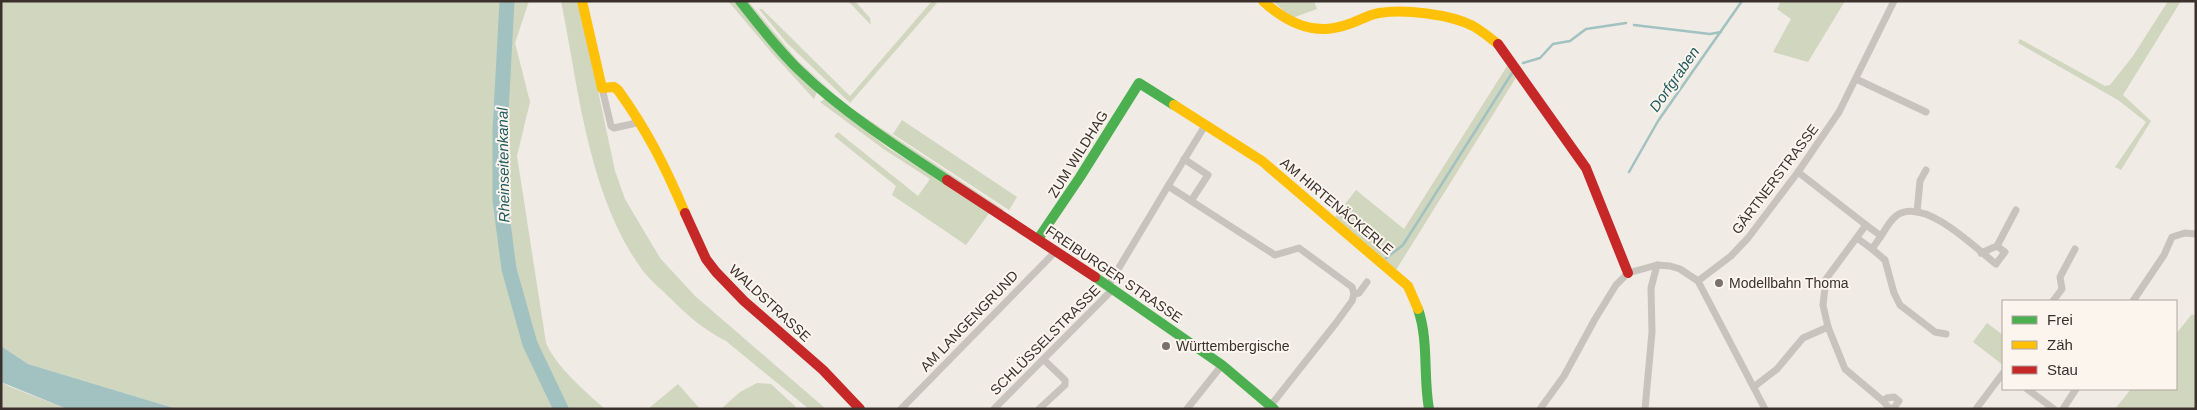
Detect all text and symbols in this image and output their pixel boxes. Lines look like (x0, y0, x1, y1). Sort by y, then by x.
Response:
water label: Dorfgraben (1646, 43, 1702, 115)
water label: Rheinseitenkanal (493, 107, 513, 223)
street label: ZUM WILDHAG (1045, 108, 1111, 200)
street label: GÄRTNERSTRASSE (1728, 121, 1822, 237)
street label: AM HIRTENÄCKERLE (1277, 154, 1397, 258)
street label: FREIBURGER STRASSE (1043, 222, 1185, 326)
street label: WALDSTRASSE (726, 261, 814, 345)
street label: AM LANGENGRUND (917, 267, 1021, 375)
place label: Modellbahn Thoma (1729, 275, 1849, 291)
marker: Modellbahn Thoma (1713, 277, 1725, 289)
street label: SCHLÜSSELSTRASSE (986, 281, 1103, 398)
legend (2002, 300, 2177, 390)
text: Frei (2047, 311, 2073, 328)
text: Zäh (2047, 336, 2073, 353)
place label: Württembergische (1176, 338, 1290, 354)
marker: Württembergische (1160, 340, 1172, 352)
text: Stau (2047, 361, 2078, 378)

